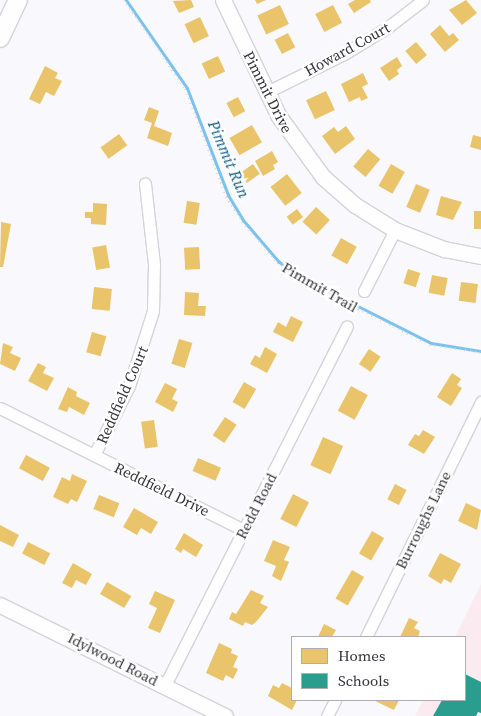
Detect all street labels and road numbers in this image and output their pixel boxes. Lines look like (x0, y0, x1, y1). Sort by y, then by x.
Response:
street label: Howard Court (301, 18, 393, 80)
street label: Pimmit Drive (240, 48, 296, 136)
street label: Pimmit Trail (279, 258, 361, 316)
street label: Reddfield Court (92, 343, 152, 447)
street label: Reddfield Drive (112, 458, 212, 520)
street label: Burroughs Lane (391, 468, 455, 572)
street label: Redd Road (232, 470, 280, 542)
street label: Idylwood Road (65, 629, 161, 689)

